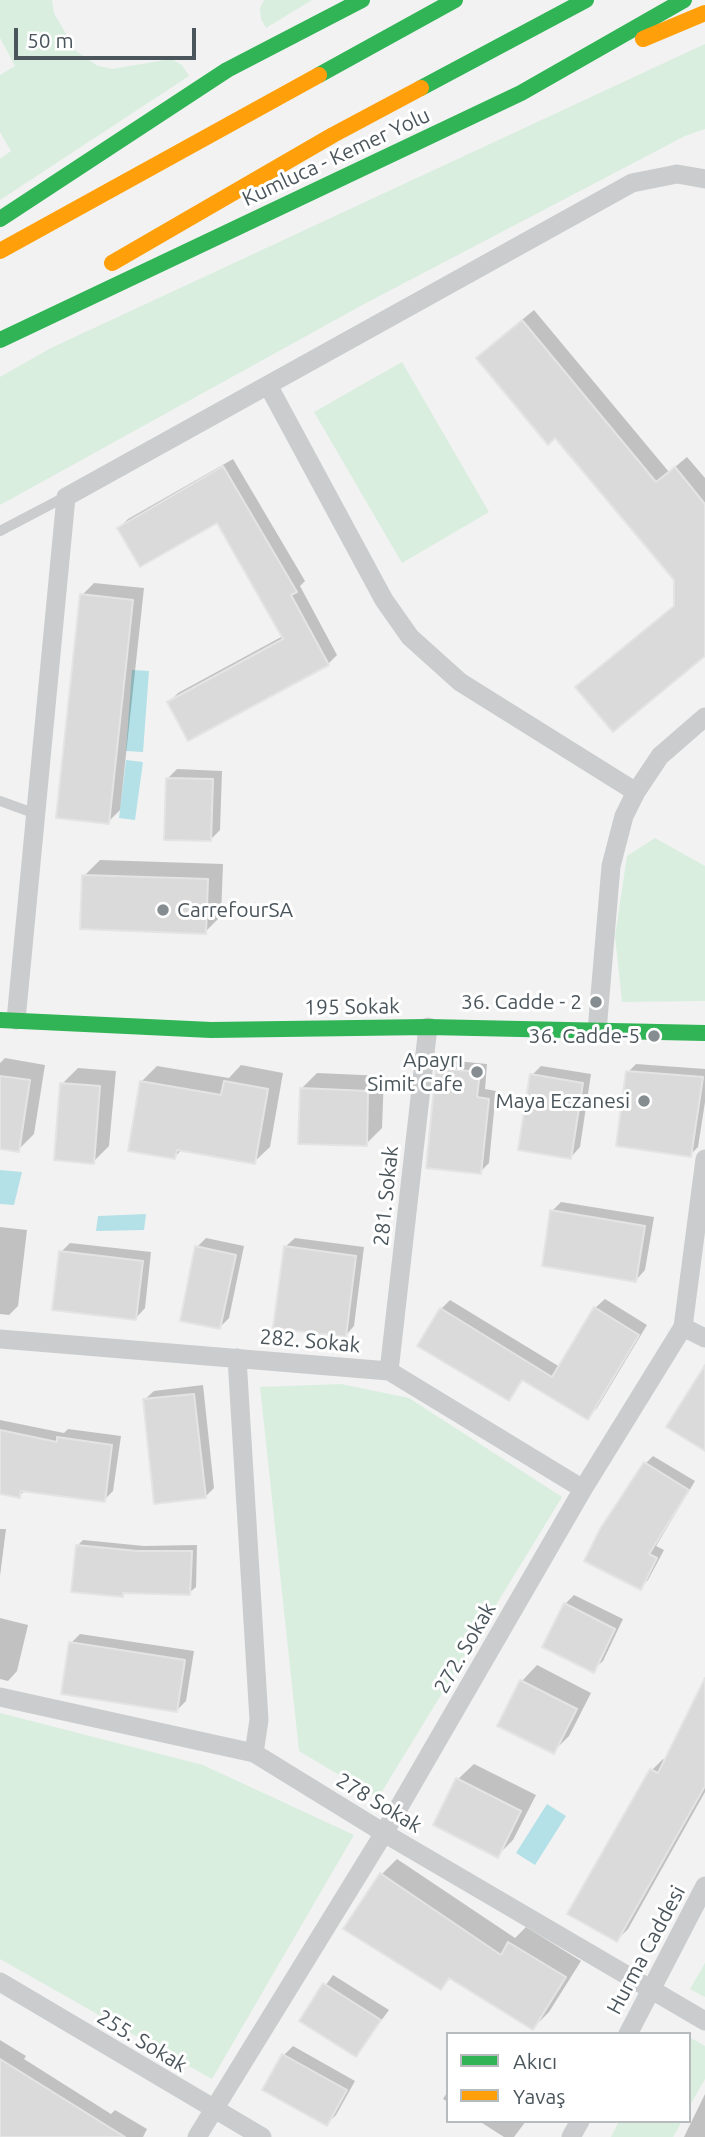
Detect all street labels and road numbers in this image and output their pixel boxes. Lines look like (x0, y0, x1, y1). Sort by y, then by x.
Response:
street label: Kumluca - Kemer Yolu (238, 102, 434, 212)
street label: 195 Sokak (304, 994, 400, 1020)
street label: 281. Sokak (368, 1145, 404, 1247)
street label: 282. Sokak (259, 1324, 361, 1358)
street label: 272. Sokak (429, 1598, 501, 1698)
street label: 278 Sokak (332, 1768, 426, 1838)
street label: Hurma Caddesi (601, 1881, 691, 2019)
street label: 255. Sokak (92, 2004, 192, 2078)

